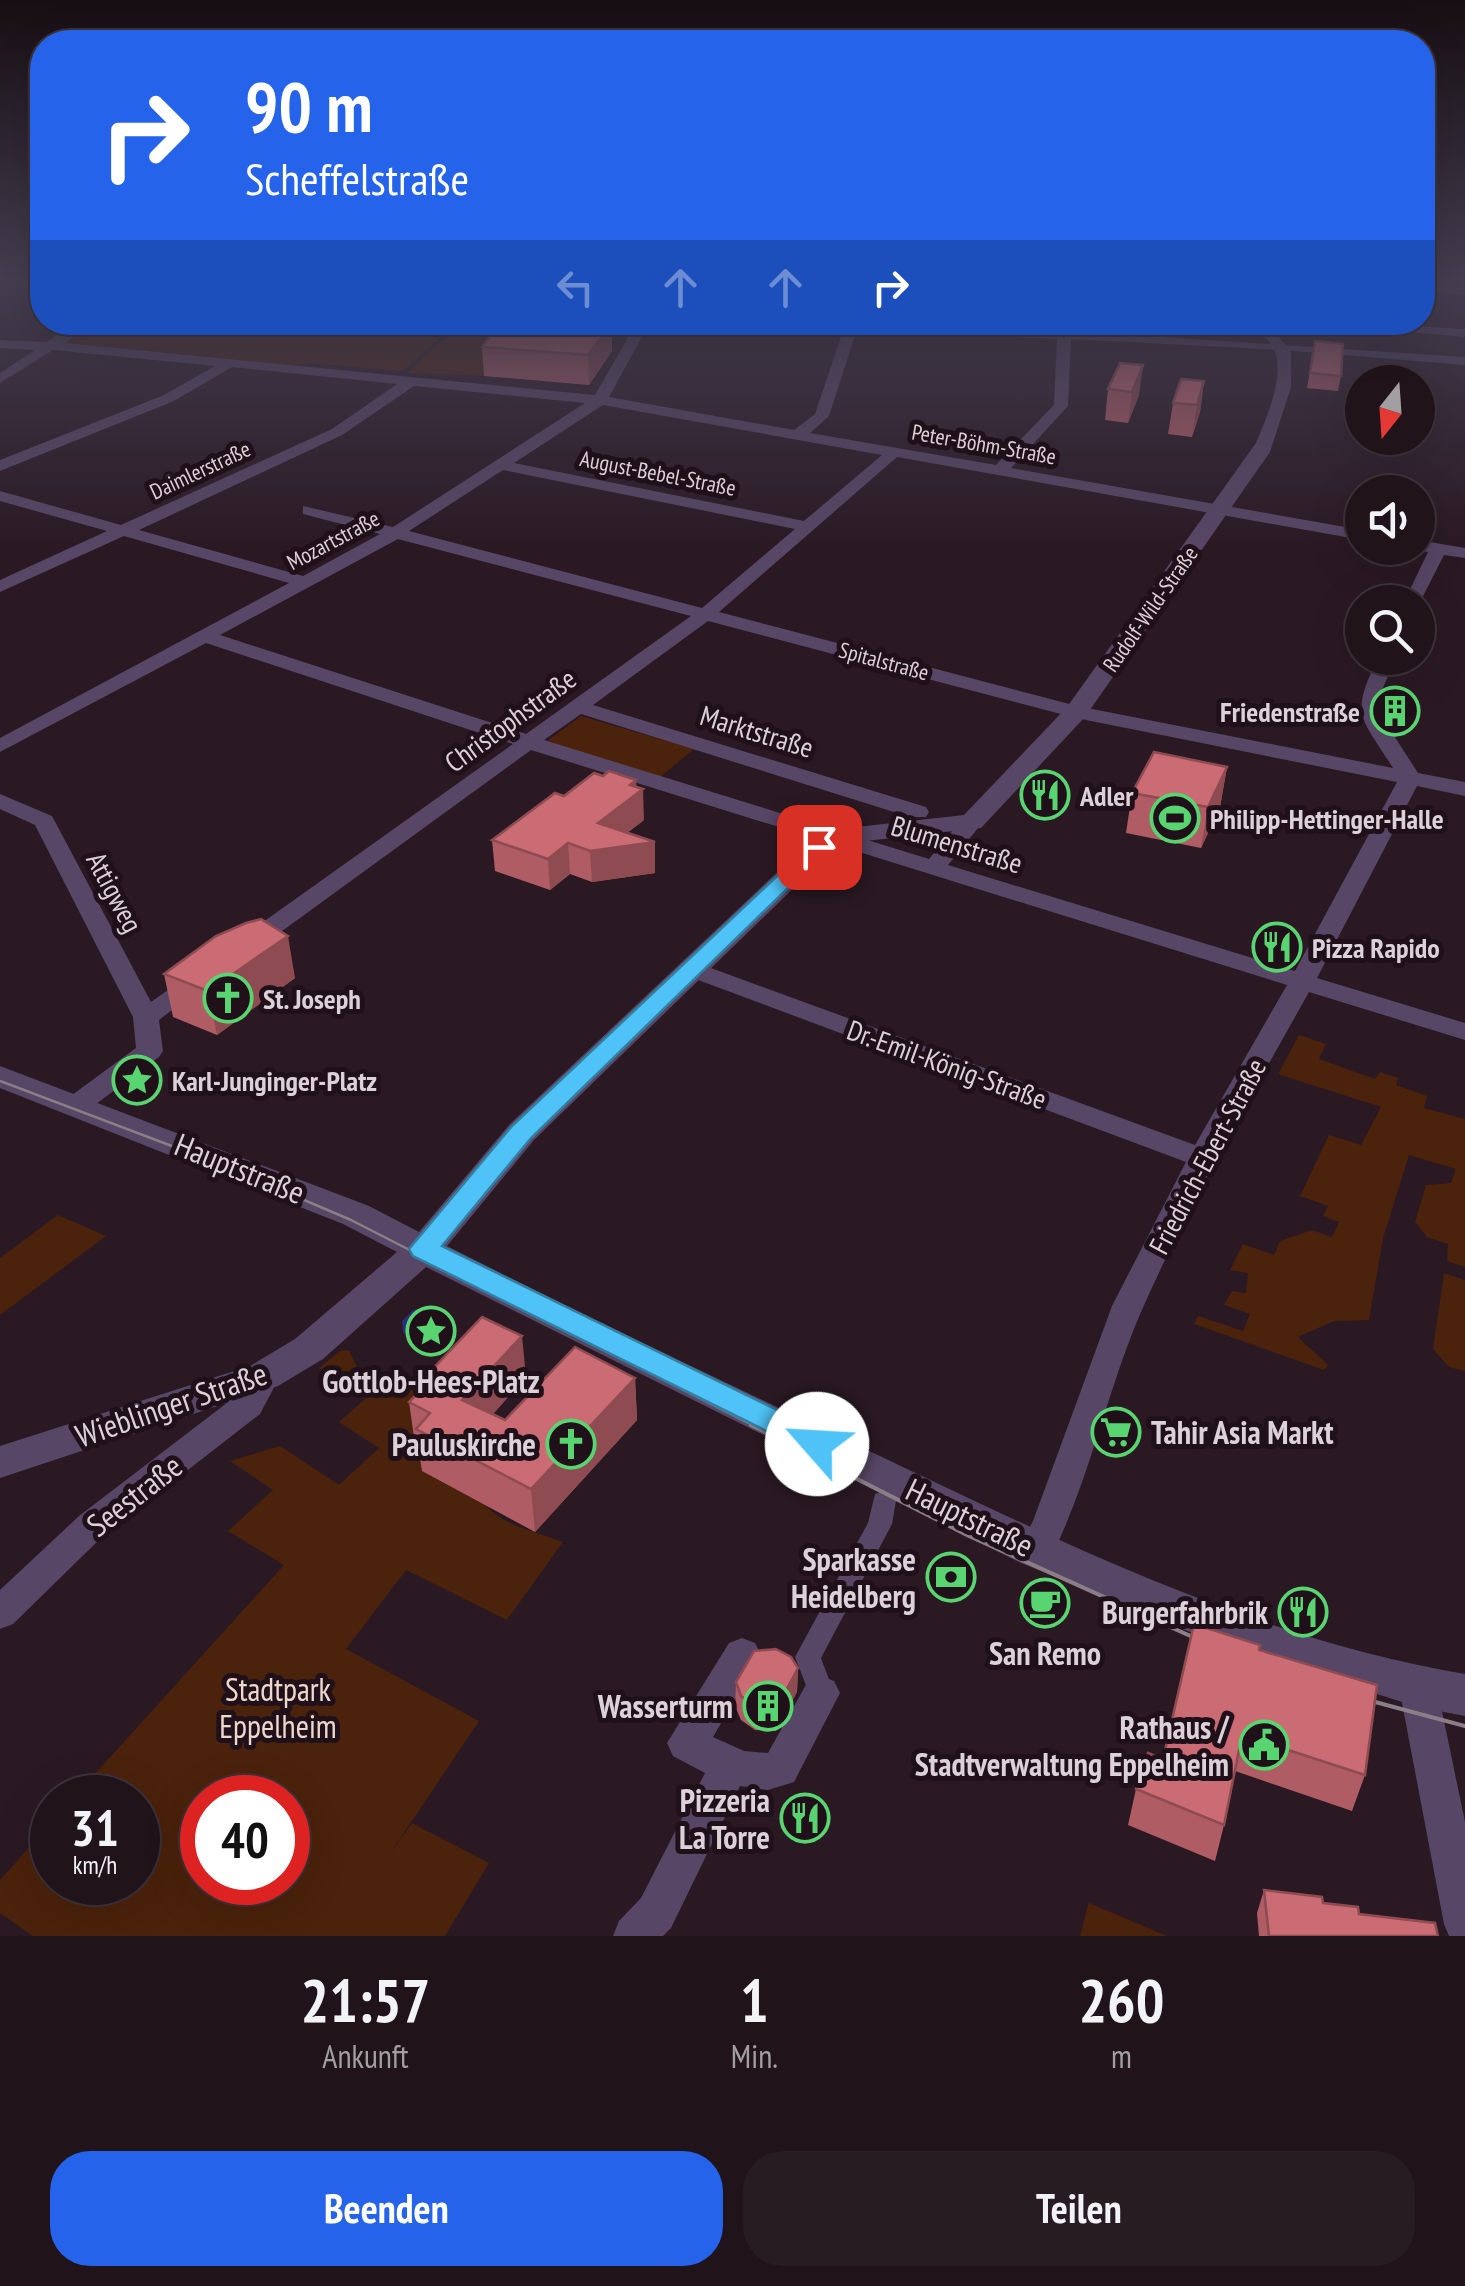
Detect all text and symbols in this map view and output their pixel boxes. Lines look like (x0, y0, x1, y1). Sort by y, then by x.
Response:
text: 90 m (245, 61, 373, 151)
icon: right (80, 70, 210, 200)
text: Scheffelstraße (245, 149, 469, 207)
icon: left (548, 260, 603, 315)
icon: ahead (653, 260, 708, 315)
icon: ahead (758, 260, 813, 315)
icon: right (863, 260, 918, 315)
north arrow (1345, 365, 1435, 455)
map controls (1345, 365, 1435, 675)
street label: Peter-Böhm-Straße (910, 418, 1058, 470)
street label: Daimlerstraße (145, 435, 255, 505)
street label: August-Bebel-Straße (578, 444, 738, 502)
button: sound (1345, 475, 1435, 565)
street label: Mozartstraße (282, 504, 384, 576)
street label: Rudolf-Wild-Straße (1096, 541, 1204, 677)
button: search (1345, 585, 1435, 675)
street label: Spitalstraße (836, 636, 932, 686)
street label: Christophstraße (437, 660, 583, 780)
building icon: Friedenstraße (1369, 685, 1421, 737)
place label: Friedenstraße (1220, 693, 1360, 730)
street label: Marktstraße (696, 696, 818, 766)
restaurant icon: Adler (1019, 769, 1071, 821)
place label: Adler (1079, 777, 1134, 814)
sports icon: Philipp-Hettinger-Halle (1149, 792, 1201, 844)
place label: Philipp-Hettinger-Halle (1210, 800, 1444, 837)
pin (777, 805, 862, 890)
street label: Blumenstraße (887, 807, 1027, 881)
icon: arrive (792, 820, 847, 875)
street label: Attigweg (78, 845, 152, 939)
restaurant icon: Pizza Rapido (1251, 921, 1303, 973)
place label: Pizza Rapido (1312, 929, 1440, 966)
church icon: St. Joseph (202, 972, 254, 1024)
place label: St. Joseph (263, 980, 361, 1017)
street label: Dr.-Emil-König-Straße (842, 1011, 1052, 1117)
street label: Friedrich-Ebert-Straße (1140, 1052, 1274, 1260)
place icon: Karl-Junginger-Platz (111, 1054, 163, 1106)
place label: Karl-Junginger-Platz (172, 1062, 377, 1099)
street label: Hauptstraße (169, 1123, 311, 1213)
place icon: Gottlob-Hees-Platz (405, 1305, 457, 1357)
street label: Wieblinger Straße (70, 1352, 272, 1456)
place label: Gottlob-Hees-Platz (322, 1360, 540, 1402)
position arrow (765, 1392, 869, 1496)
supermarket icon: Tahir Asia Markt (1090, 1406, 1142, 1458)
place label: Tahir Asia Markt (1151, 1411, 1334, 1453)
church icon: Pauluskirche (545, 1418, 597, 1470)
place label: Pauluskirche (392, 1423, 536, 1465)
street label: Seestraße (78, 1445, 190, 1545)
street label: Hauptstraße (899, 1468, 1041, 1566)
place label: Sparkasse Heidelberg (791, 1538, 916, 1617)
bank icon: Sparkasse Heidelberg (925, 1551, 977, 1603)
cafe icon: San Remo (1019, 1577, 1071, 1629)
restaurant icon: Burgerfahrbrik (1277, 1586, 1329, 1638)
place label: Burgerfahrbrik (1102, 1591, 1269, 1633)
place label: San Remo (989, 1632, 1101, 1674)
park label: Stadtpark Eppelheim (219, 1668, 337, 1747)
building icon: Wasserturm (742, 1680, 794, 1732)
place label: Wasserturm (597, 1685, 733, 1727)
place label: Rathaus / Stadtverwaltung Eppelheim (915, 1706, 1230, 1785)
public building icon: Rathaus / Stadtverwaltung Eppelheim (1238, 1719, 1290, 1771)
speed limit sign: 40 (180, 1775, 310, 1905)
place label: Pizzeria La Torre (679, 1779, 770, 1858)
restaurant icon: Pizzeria La Torre (779, 1792, 831, 1844)
text: 31 (71, 1795, 119, 1860)
text: km/h (73, 1849, 117, 1881)
text: 21:57 (301, 1961, 430, 2039)
text: 1 (740, 1961, 769, 2039)
text: 260 (1078, 1961, 1164, 2039)
text: Ankunft (322, 2035, 409, 2077)
text: Min. (731, 2035, 778, 2077)
text: m (1111, 2035, 1132, 2077)
button: Beenden (50, 2151, 723, 2266)
button: Teilen (743, 2151, 1415, 2266)

